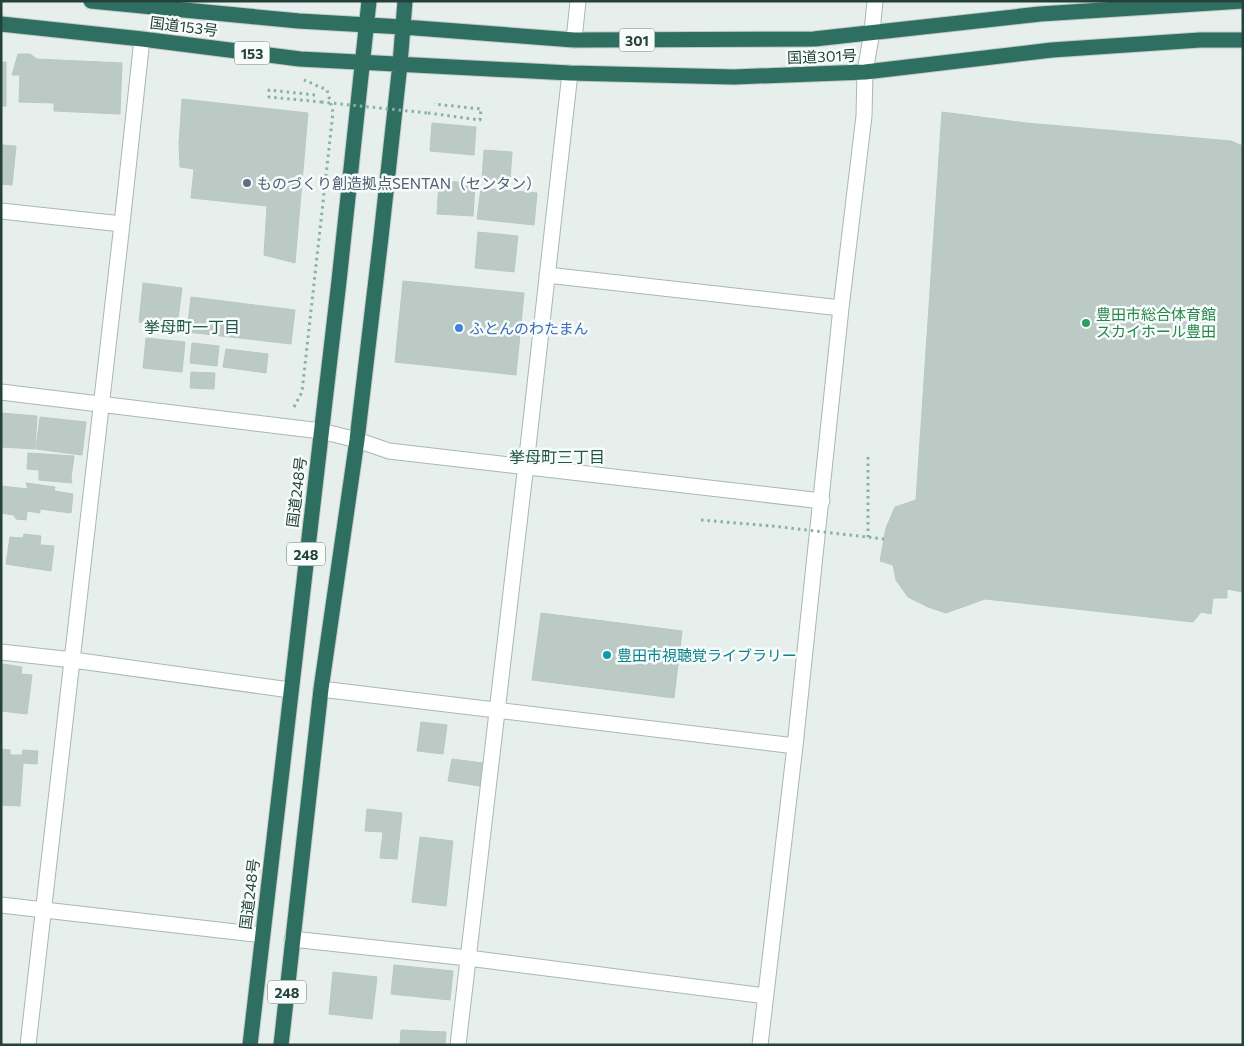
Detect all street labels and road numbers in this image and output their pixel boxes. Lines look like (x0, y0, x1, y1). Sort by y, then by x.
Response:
street label: 国道153号 (149, 13, 219, 39)
road number: 301 (620, 28, 654, 52)
road number: 153 (234, 42, 270, 64)
street label: 国道301号 (787, 46, 857, 66)
street label: 国道248号 (283, 456, 309, 528)
road number: 248 (287, 542, 325, 566)
street label: 国道248号 (236, 858, 262, 930)
road number: 248 (268, 980, 306, 1004)

